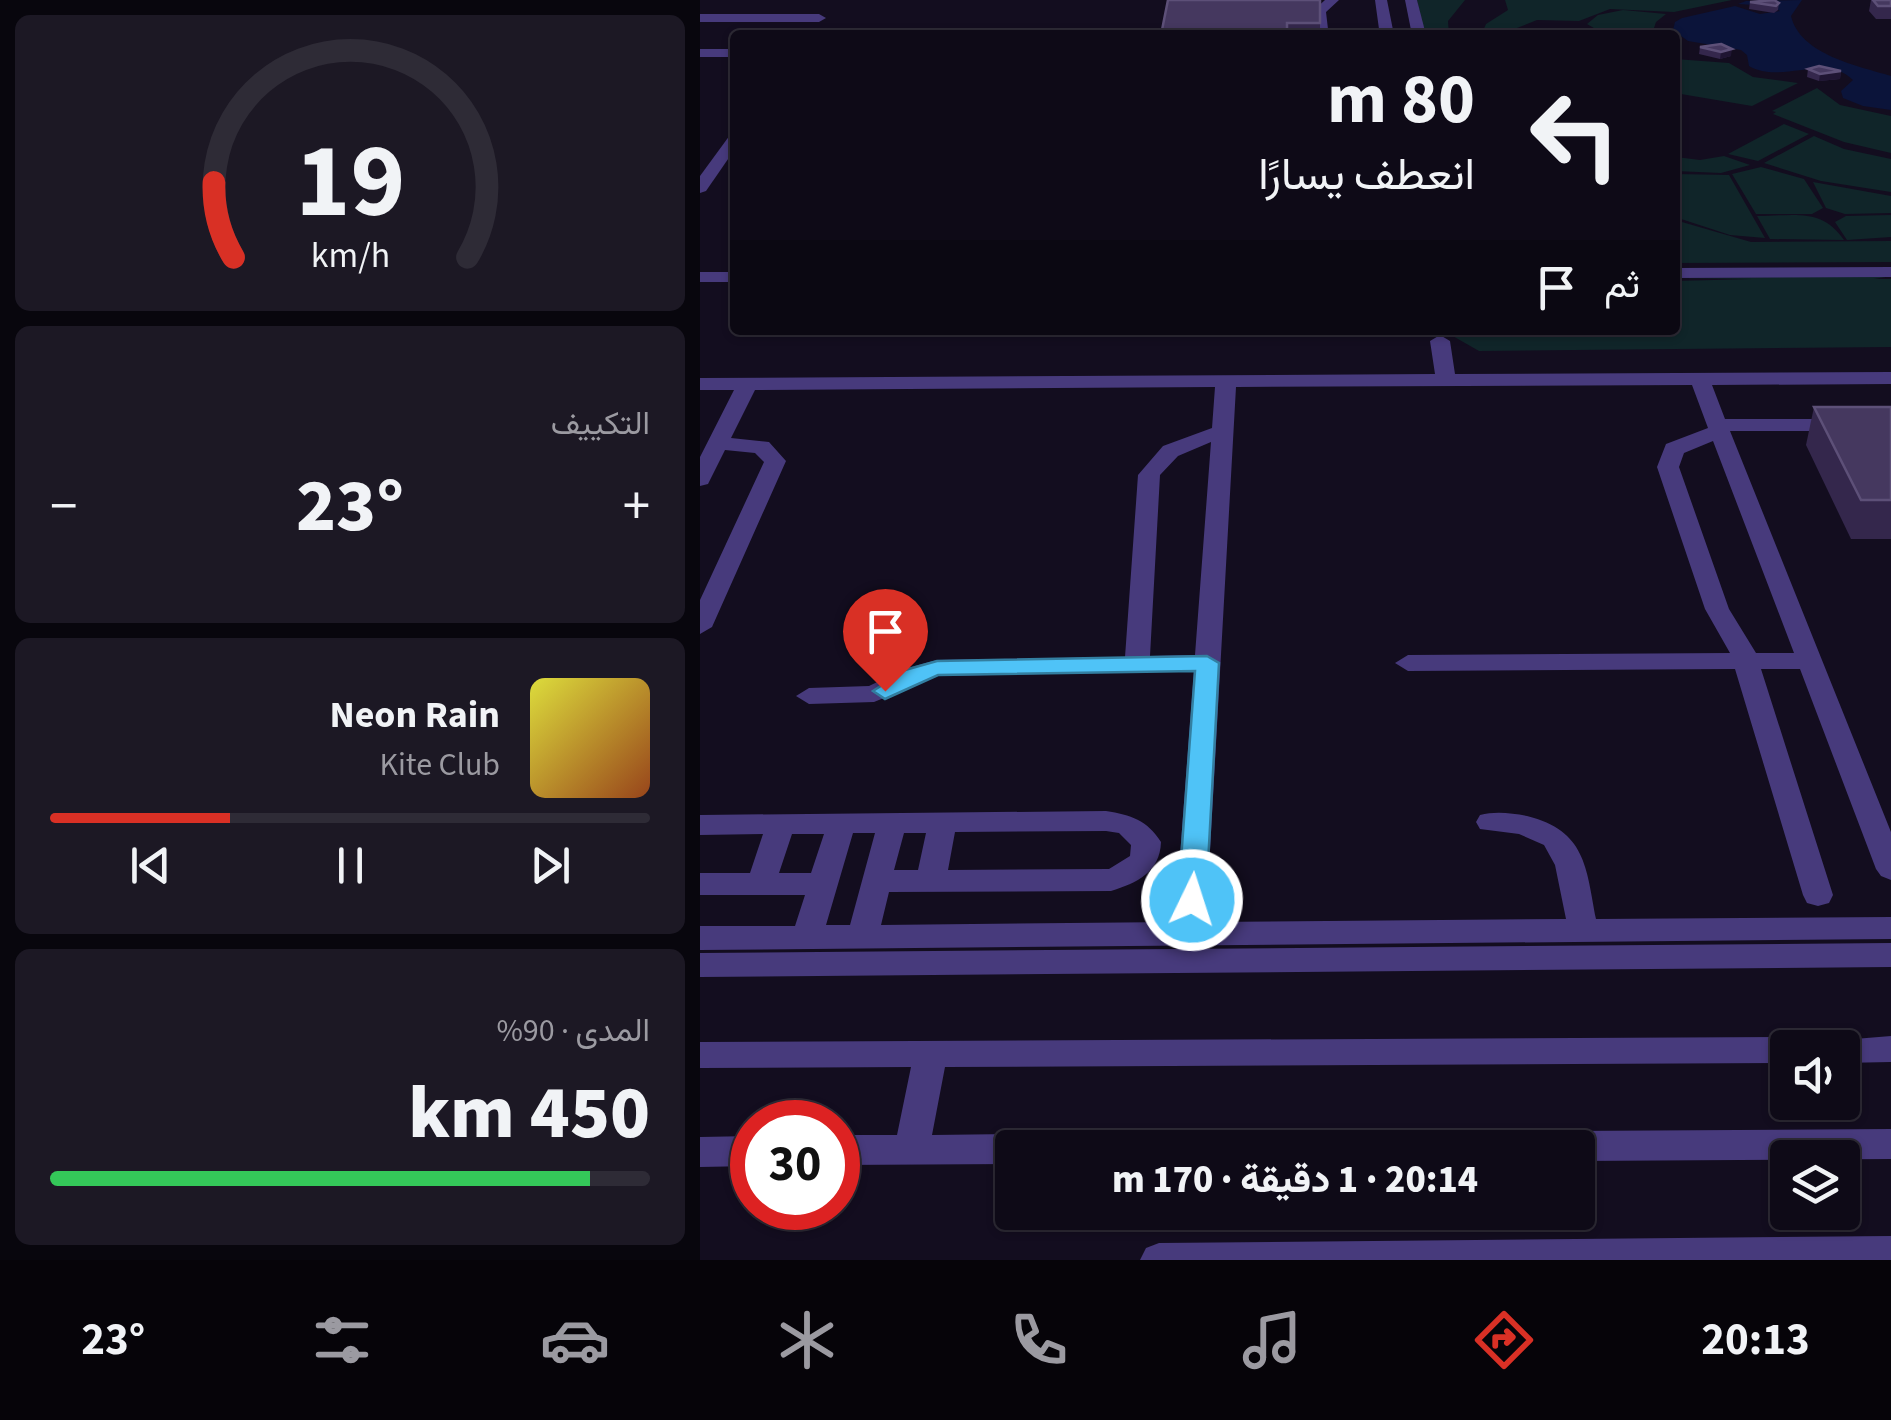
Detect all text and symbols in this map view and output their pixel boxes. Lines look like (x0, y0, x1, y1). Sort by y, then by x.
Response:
text: 80 m (1327, 50, 1475, 150)
icon: left (1510, 70, 1640, 200)
text: 19 (295, 109, 405, 257)
text: انعطف يسارًا (1258, 143, 1475, 207)
text: km/h (310, 230, 390, 281)
text: ثم (1604, 258, 1640, 312)
icon: arrive (1529, 260, 1584, 315)
text: التكييف (551, 401, 650, 447)
text: 23° (296, 453, 404, 560)
text: − (50, 468, 77, 546)
text: + (623, 468, 650, 546)
pin (843, 589, 928, 692)
icon: arrive (858, 604, 913, 659)
text: Neon Rain (329, 688, 500, 742)
text: Kite Club (379, 742, 500, 788)
icon: previous (123, 838, 178, 893)
icon: pause (323, 838, 378, 893)
icon: next (523, 838, 578, 893)
position arrow (1140, 848, 1244, 952)
text: المدى · 90% (496, 1008, 650, 1054)
map controls (1770, 1030, 1860, 1230)
button: sound (1770, 1030, 1860, 1120)
text: 450 km (408, 1060, 650, 1167)
speed limit sign: 30 (730, 1100, 860, 1230)
button: layers (1770, 1140, 1860, 1230)
text: 20:14 · 1 دقيقة · 170 m (1112, 1153, 1478, 1207)
icon: filters (307, 1305, 377, 1375)
icon: car (540, 1305, 610, 1375)
icon: climate (772, 1305, 842, 1375)
icon: phone (1004, 1305, 1074, 1375)
icon: music (1237, 1305, 1307, 1375)
icon: directions (1469, 1305, 1539, 1375)
text: 23° (81, 1308, 145, 1372)
text: 20:13 (1701, 1308, 1810, 1372)

